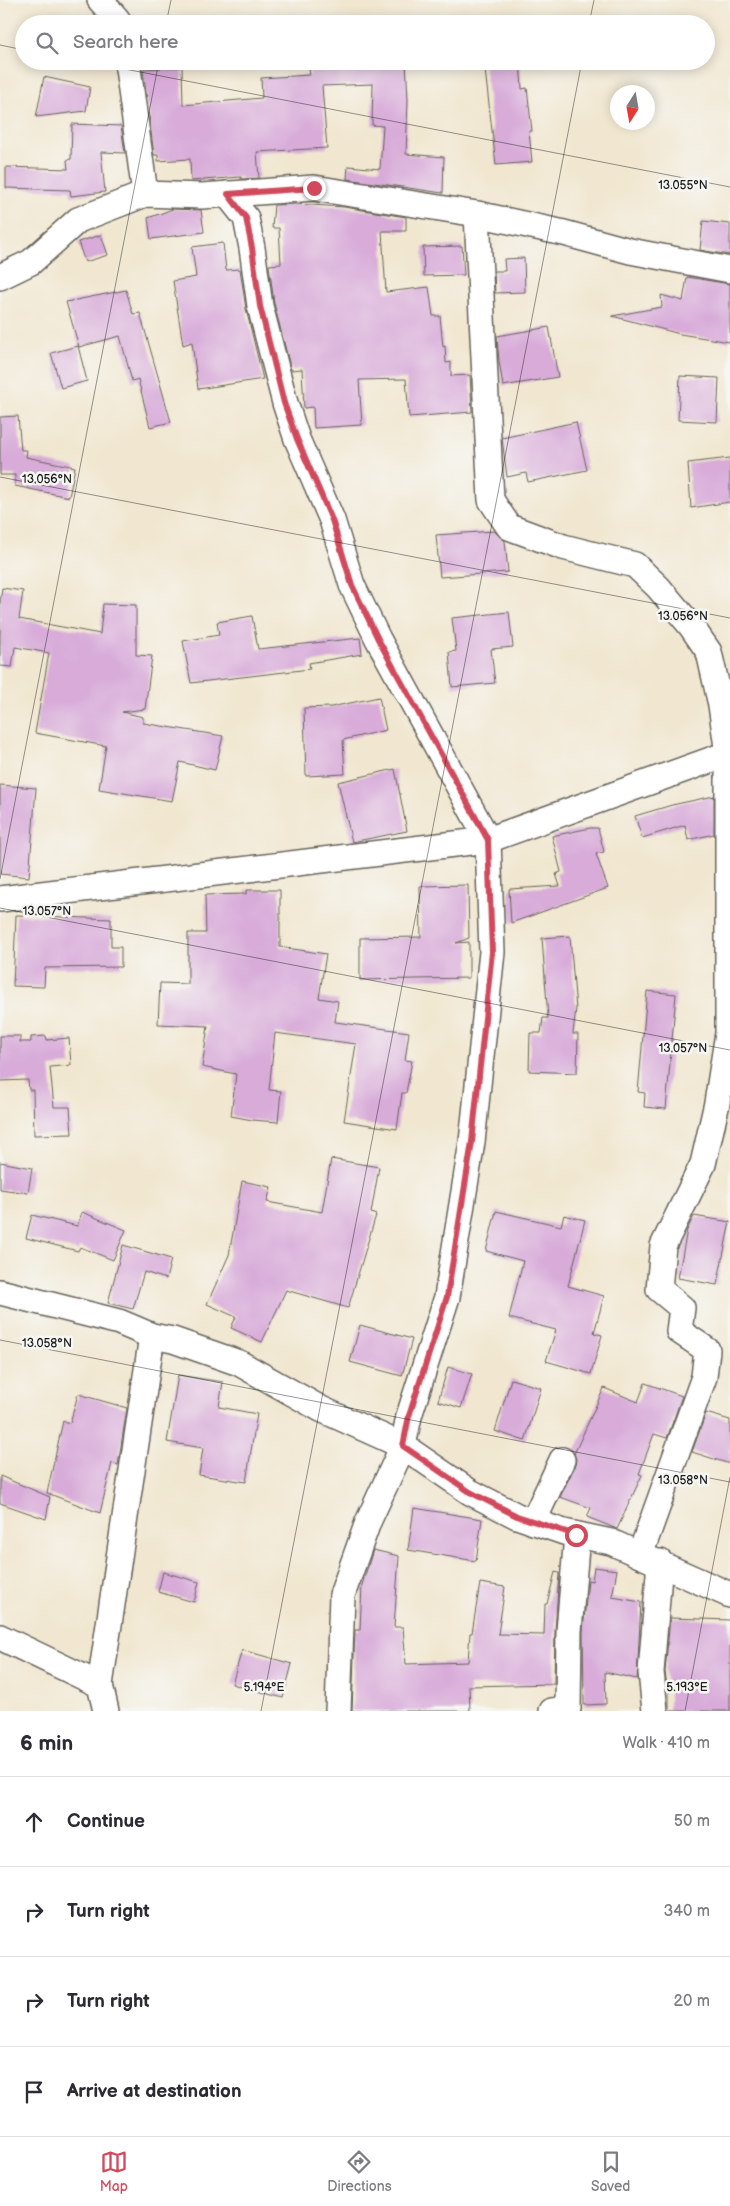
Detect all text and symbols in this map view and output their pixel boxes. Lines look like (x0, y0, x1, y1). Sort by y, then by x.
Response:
search box (15, 15, 715, 70)
icon: search (33, 29, 61, 57)
text: Search here (73, 31, 178, 54)
north arrow (610, 85, 655, 130)
route end (303, 177, 326, 200)
text: 13.055°N (658, 178, 708, 193)
text: 13.056°N (22, 472, 72, 487)
text: 13.056°N (658, 609, 708, 624)
text: 13.057°N (23, 904, 71, 919)
text: 13.057°N (659, 1041, 707, 1056)
text: 13.058°N (22, 1336, 72, 1351)
text: 13.058°N (658, 1473, 708, 1488)
route start (565, 1524, 588, 1547)
text: 5.194°E (243, 1680, 285, 1695)
text: 5.193°E (666, 1680, 708, 1695)
text: 6 min (20, 1731, 73, 1756)
text: Walk · 410 m (623, 1734, 710, 1753)
icon: ahead (20, 1808, 48, 1836)
text: Continue (67, 1810, 145, 1833)
text: 50 m (674, 1812, 710, 1831)
icon: right (20, 1898, 48, 1926)
text: Turn right (67, 1900, 150, 1923)
text: 340 m (663, 1902, 710, 1921)
icon: right (20, 1988, 48, 2016)
text: Turn right (67, 1990, 150, 2013)
text: 20 m (674, 1992, 710, 2011)
icon: arrive (20, 2078, 48, 2106)
text: Arrive at destination (67, 2080, 242, 2103)
tab: Map (100, 2148, 128, 2195)
tab: Directions (327, 2148, 392, 2195)
tab: Saved (591, 2148, 630, 2195)

